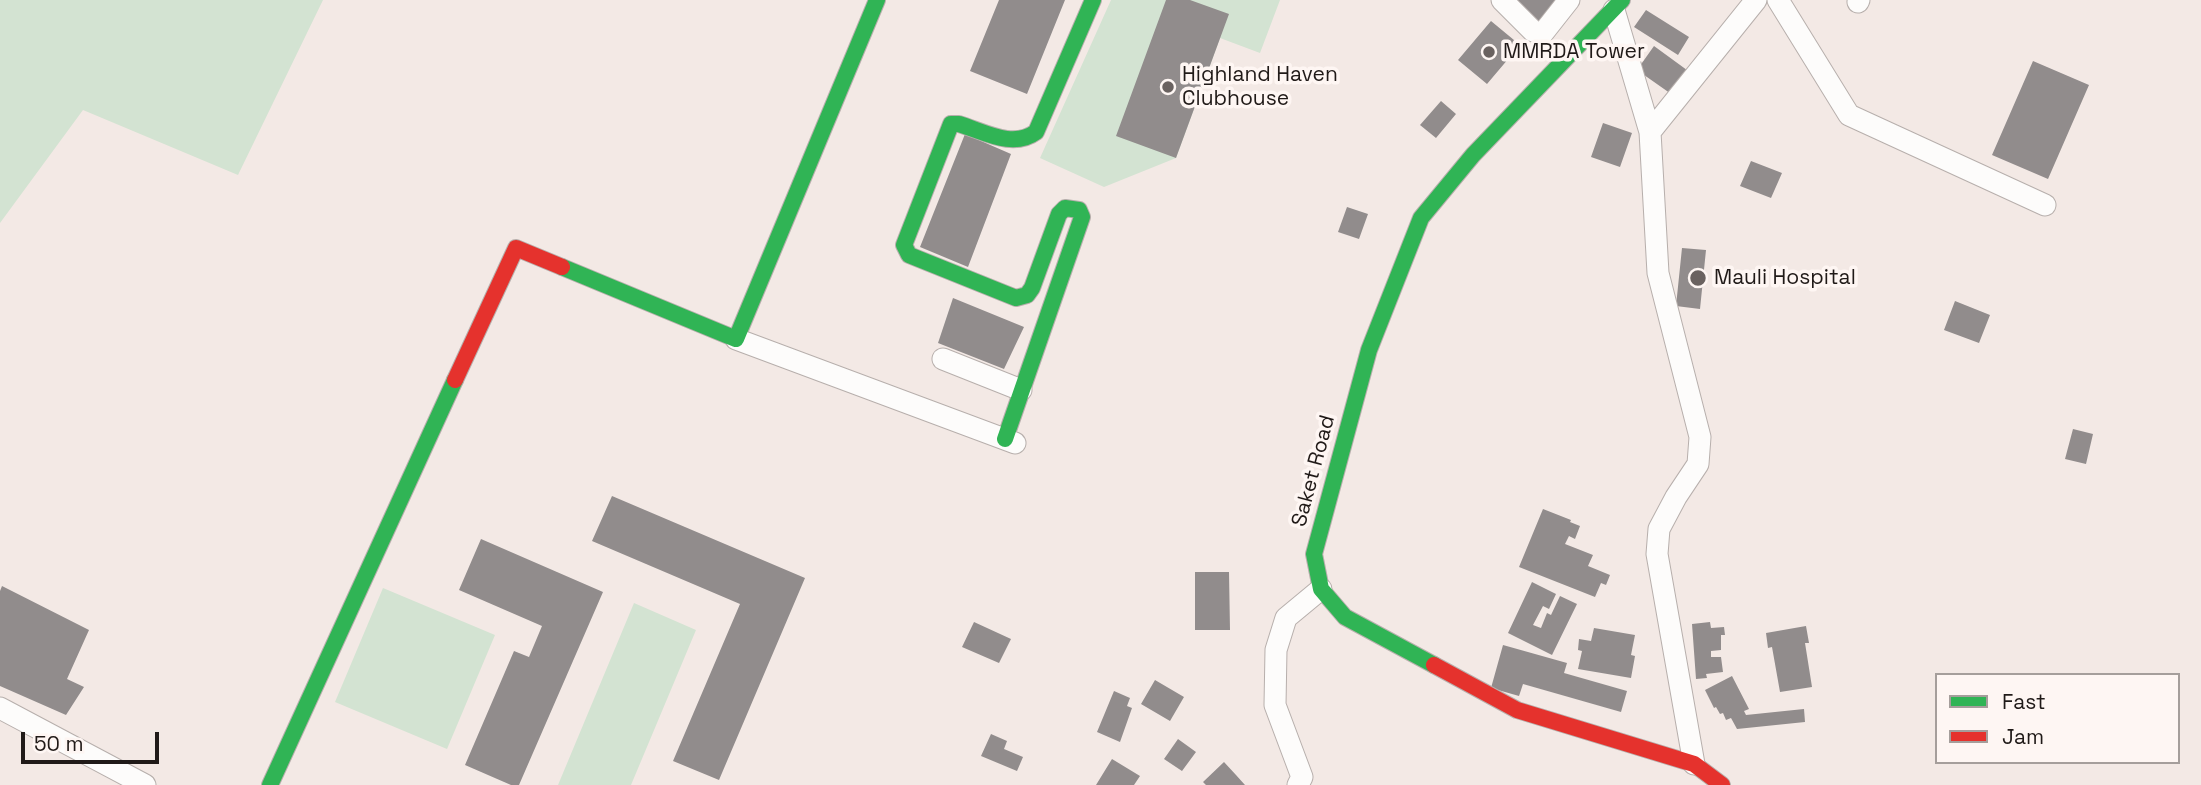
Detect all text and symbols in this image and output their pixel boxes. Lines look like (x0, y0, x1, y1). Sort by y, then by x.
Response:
place label: MMRDA Tower (1503, 39, 1645, 65)
marker: MMRDA Tower (1481, 44, 1497, 60)
place label: Highland Haven Clubhouse (1182, 62, 1338, 112)
marker: Highland Haven Clubhouse (1160, 79, 1176, 95)
place label: Mauli Hospital (1714, 265, 1856, 291)
marker: Mauli Hospital (1688, 268, 1708, 288)
street label: Saket Road (1287, 413, 1341, 529)
legend (1935, 673, 2180, 764)
text: Fast (2002, 688, 2046, 715)
scale bar (24, 718, 163, 762)
text: Jam (2002, 723, 2044, 750)
text: 50 m (34, 730, 84, 757)

